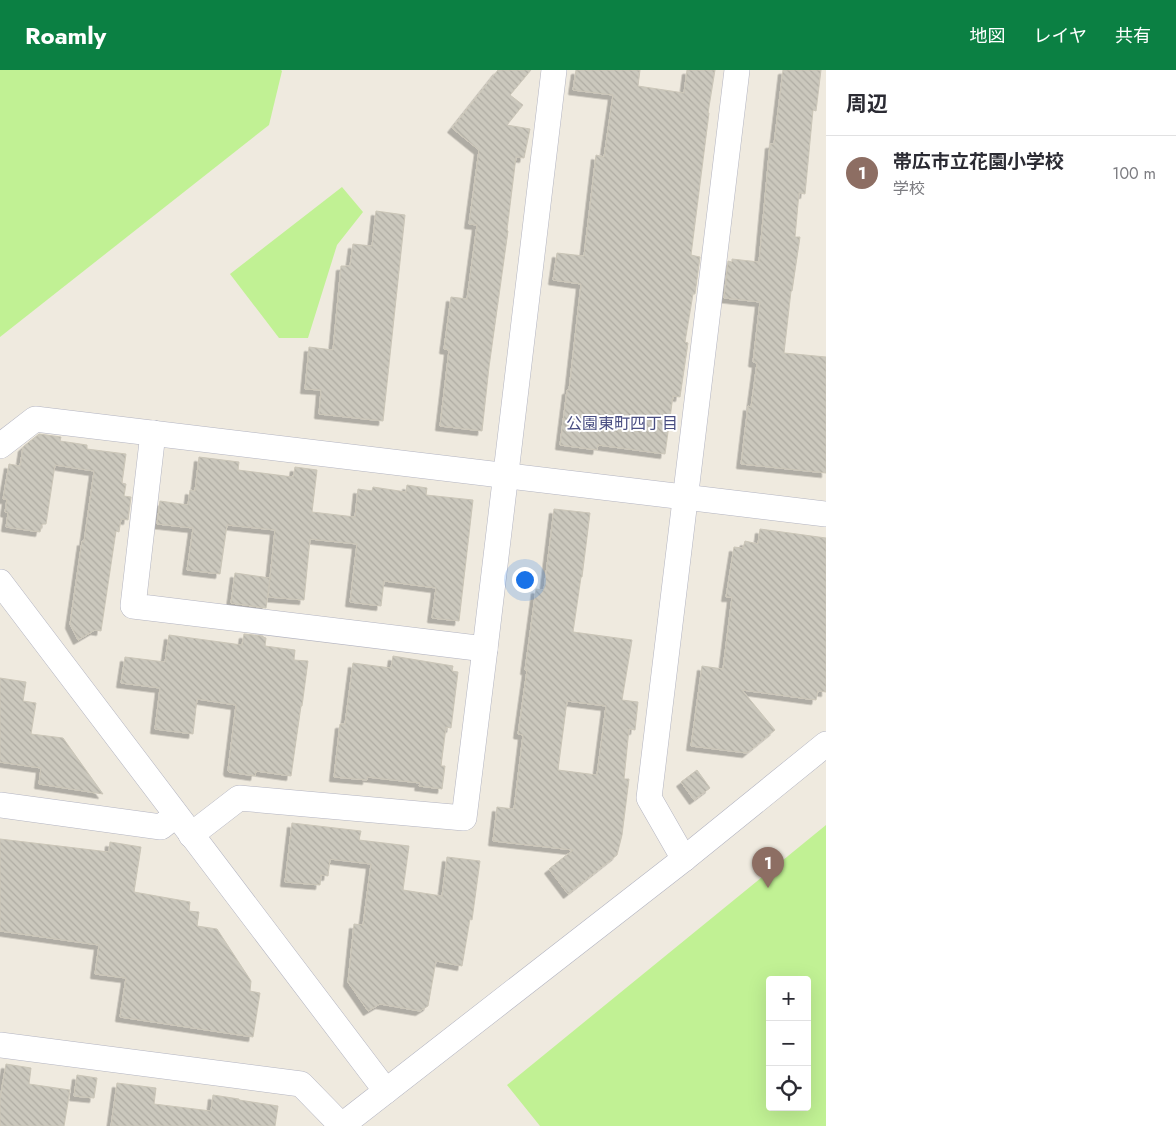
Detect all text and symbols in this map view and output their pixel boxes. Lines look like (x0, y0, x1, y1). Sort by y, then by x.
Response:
text: Roamly (25, 18, 106, 53)
text: 地図 (970, 23, 1006, 49)
text: レイヤ (1034, 23, 1087, 49)
text: 共有 (1115, 23, 1151, 49)
text: 周辺 (846, 89, 888, 119)
text: 帯広市立花園小学校 (893, 148, 1064, 175)
text: 1 (858, 162, 866, 185)
text: 100 m (1112, 162, 1156, 185)
text: 学校 (893, 177, 925, 200)
district label: 公園東町四丁目 (566, 412, 678, 435)
your location (512, 567, 538, 593)
pin: 1 (752, 847, 784, 888)
map controls (766, 976, 811, 1111)
button: + (766, 976, 811, 1021)
button: − (766, 1021, 811, 1066)
button: locate (766, 1066, 811, 1111)

